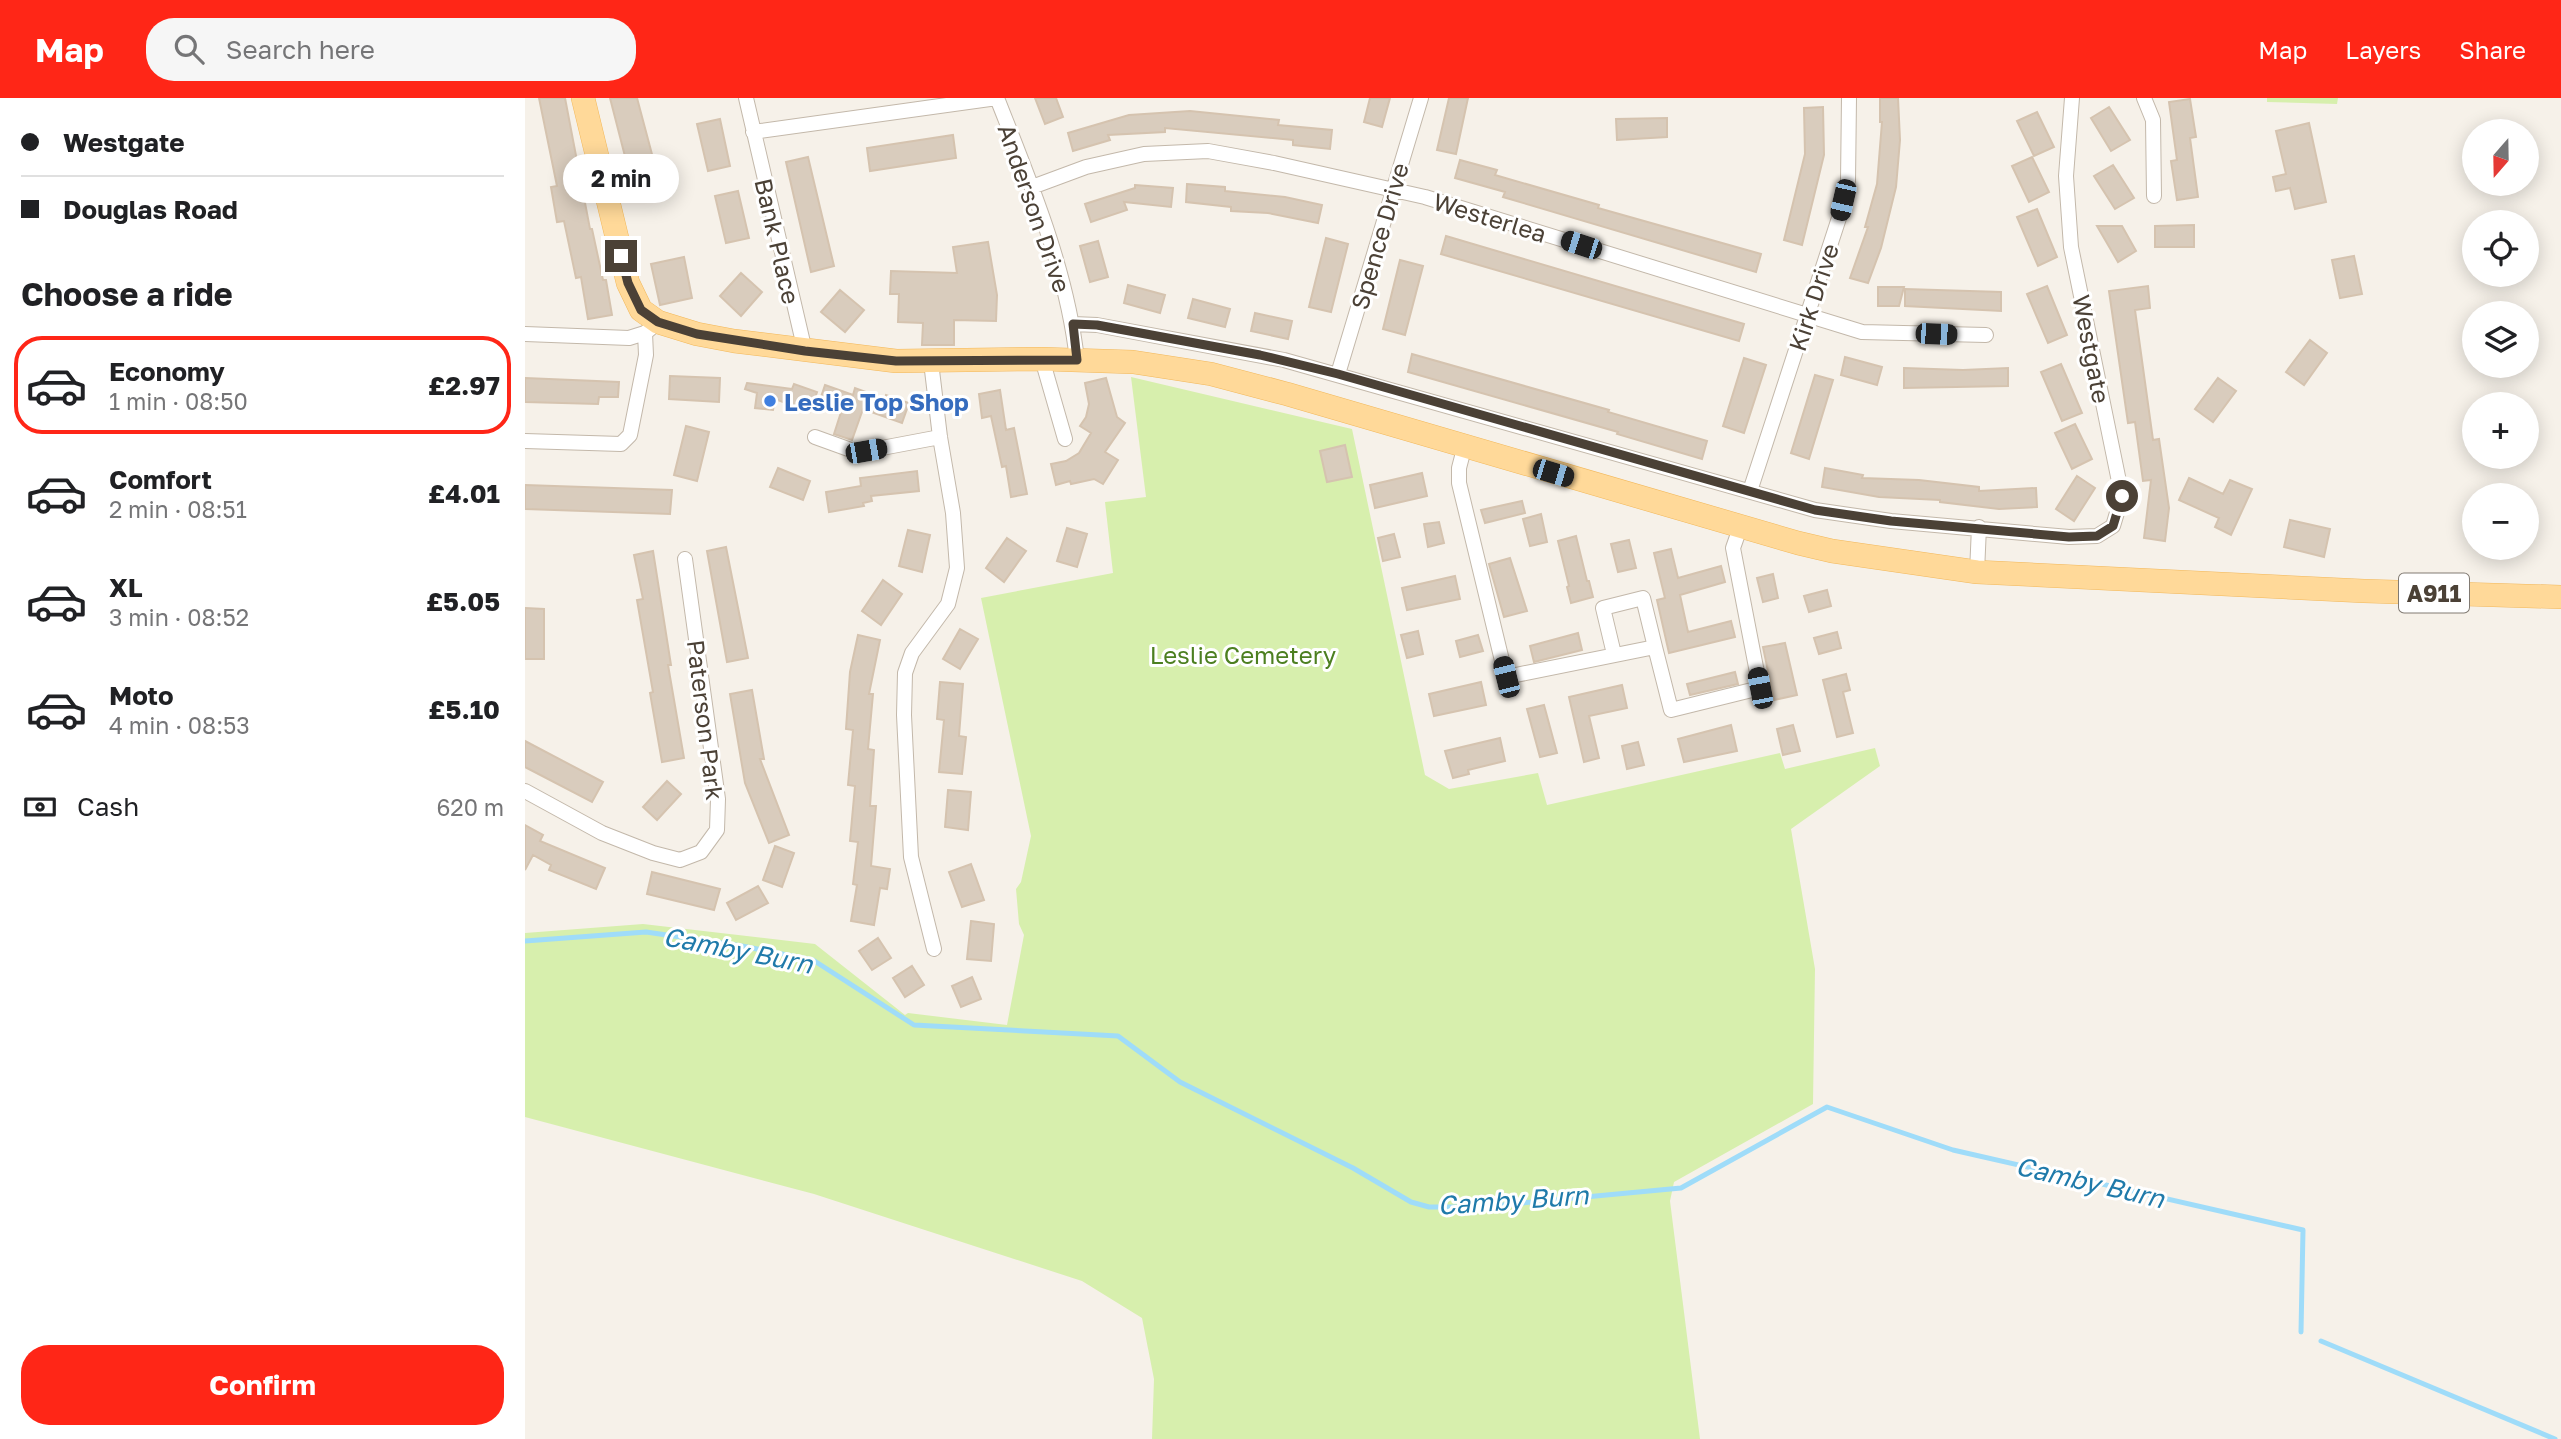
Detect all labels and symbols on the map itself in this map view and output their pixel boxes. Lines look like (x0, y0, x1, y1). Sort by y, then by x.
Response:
north arrow (2462, 119, 2539, 196)
street label: Anderson Drive (993, 120, 1077, 296)
callout: 2 min (563, 155, 679, 204)
street label: Spence Drive (1344, 159, 1414, 313)
street label: Bank Place (749, 175, 807, 307)
car (1829, 177, 1858, 223)
street label: Westerlea (1430, 186, 1550, 248)
car (1558, 229, 1605, 261)
route end (605, 240, 637, 272)
street label: Kirk Drive (1782, 240, 1844, 354)
street label: Westgate (2067, 292, 2117, 406)
car (1915, 323, 1958, 345)
place label: Leslie Top Shop (784, 387, 969, 416)
marker: Leslie Top Shop (762, 393, 778, 409)
car (844, 437, 889, 465)
car (1530, 457, 1577, 489)
route start (2106, 480, 2138, 512)
road number: A911 (2399, 573, 2469, 612)
street label: Paterson Park (682, 638, 730, 802)
park label: Leslie Cemetery (1150, 640, 1336, 669)
car (1491, 654, 1522, 700)
car (1746, 665, 1775, 711)
water label: Camby Burn (661, 920, 816, 980)
water label: Camby Burn (2013, 1150, 2168, 1214)
water label: Camby Burn (1437, 1179, 1590, 1221)

